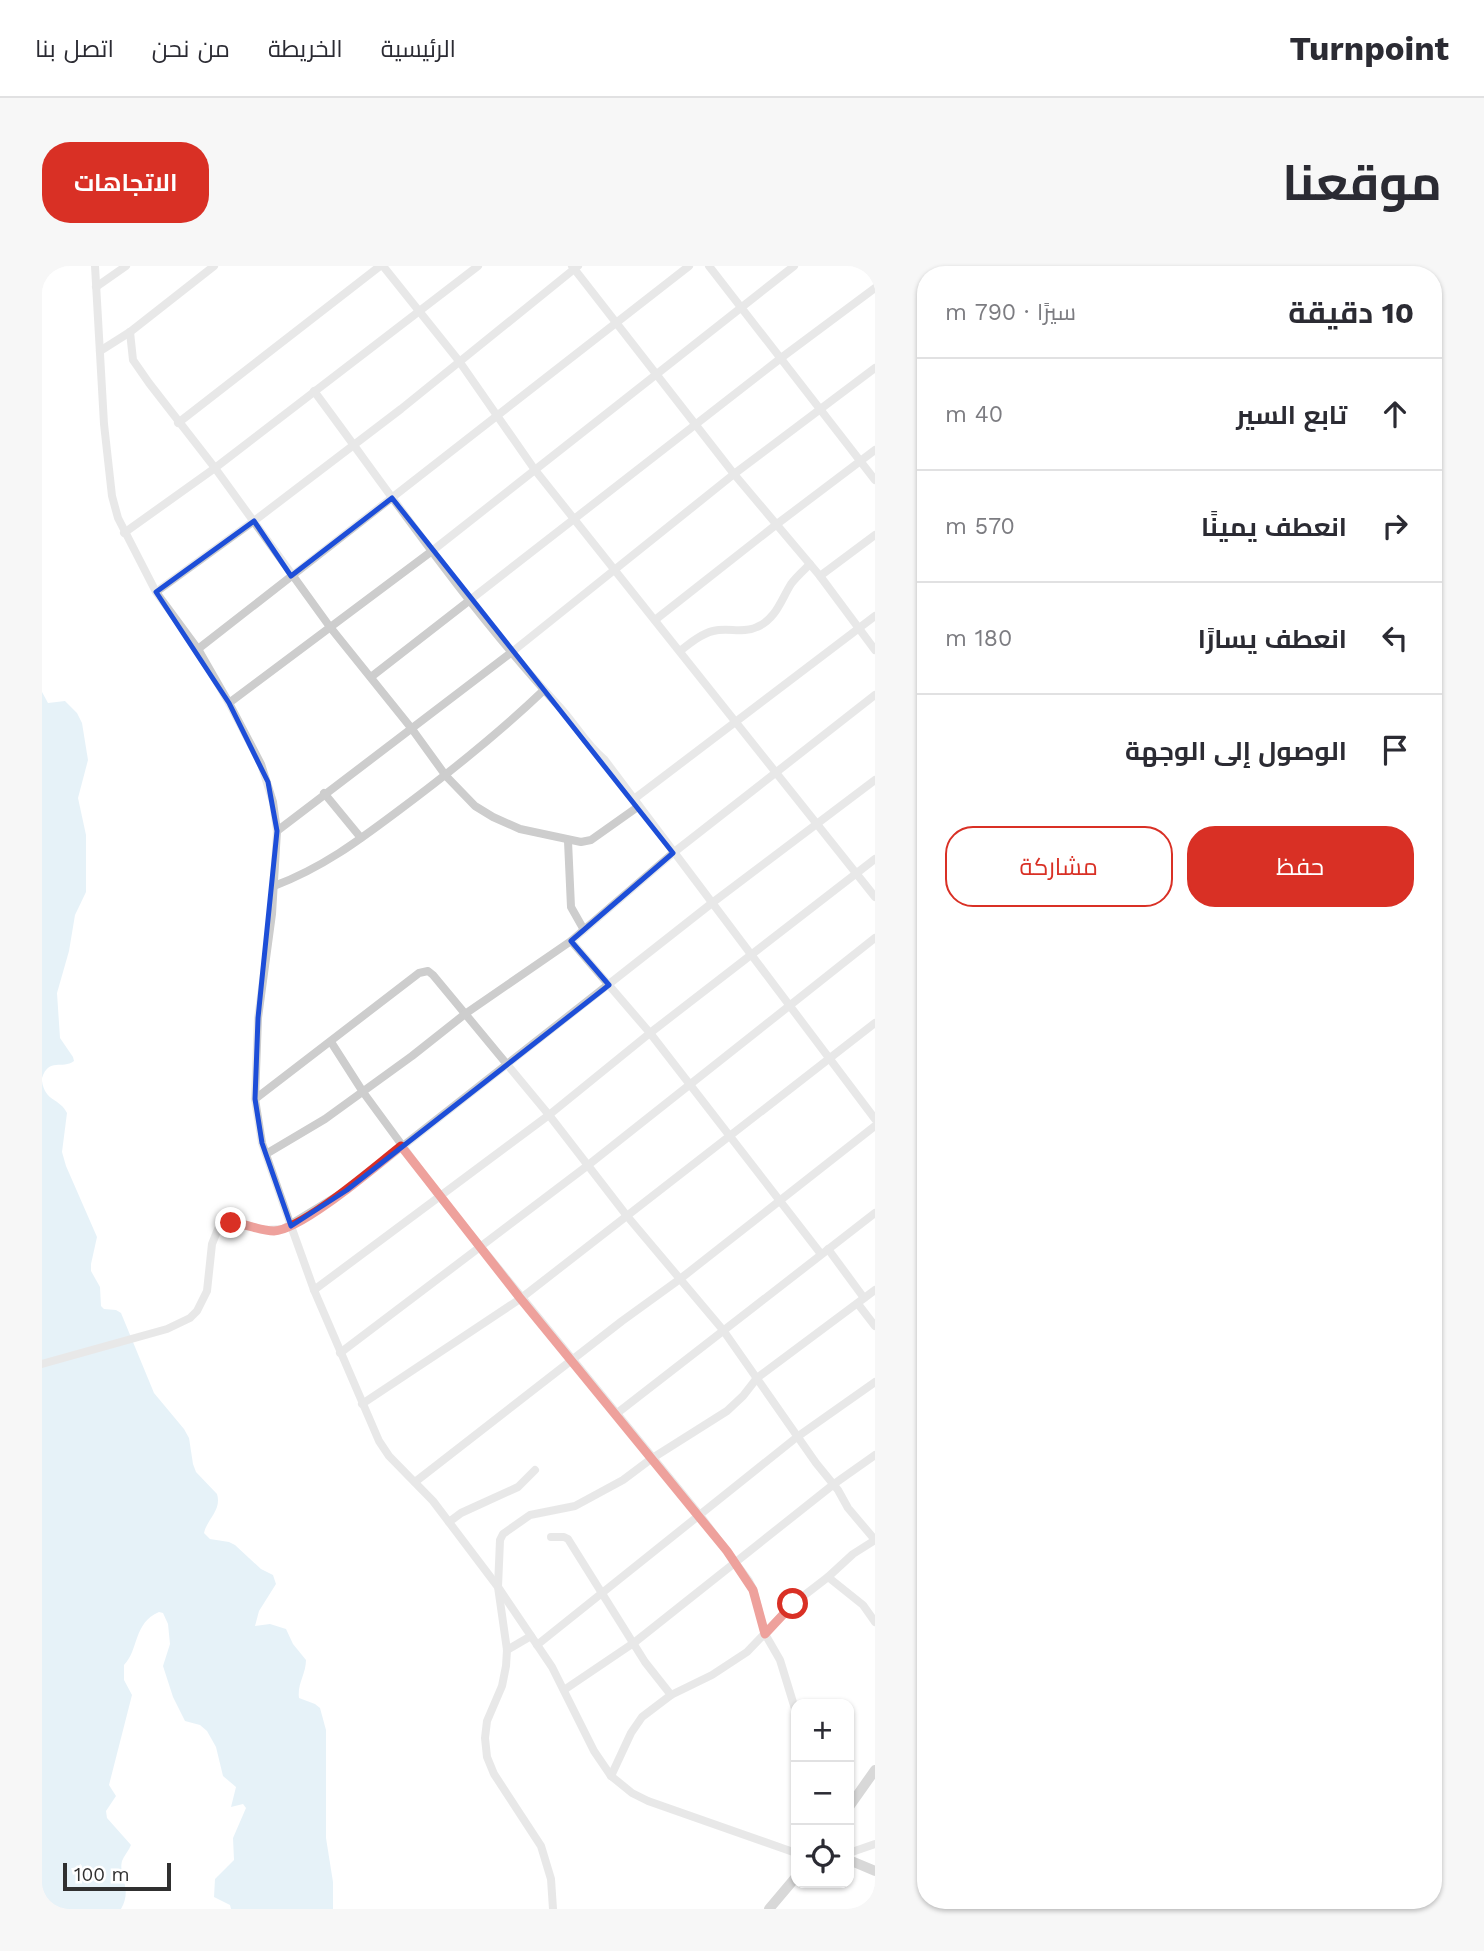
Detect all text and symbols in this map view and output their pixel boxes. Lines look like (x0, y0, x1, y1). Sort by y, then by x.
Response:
text: Turnpoint (1290, 29, 1449, 68)
text: اتصل بنا (35, 35, 114, 63)
text: من نحن (152, 35, 230, 63)
text: الخريطة (268, 35, 343, 63)
text: الرئيسية (381, 35, 456, 63)
button: الاتجاهات (42, 142, 209, 223)
text: موقعنا (1282, 154, 1442, 212)
text: 10 دقيقة (1288, 295, 1414, 330)
text: سيرًا · 790 m (945, 299, 1076, 326)
icon: ahead (1376, 395, 1414, 433)
text: تابع السير (1236, 400, 1347, 430)
text: 40 m (945, 401, 1003, 428)
icon: right (1376, 507, 1414, 545)
text: انعطف يمينًا (1201, 512, 1347, 542)
text: 570 m (945, 513, 1015, 540)
icon: left (1376, 619, 1414, 657)
text: انعطف يسارًا (1198, 624, 1347, 654)
text: 180 m (945, 625, 1012, 652)
icon: arrive (1376, 731, 1414, 769)
text: الوصول إلى الوجهة (1125, 736, 1347, 766)
button: مشاركة (945, 826, 1173, 907)
button: حفظ (1187, 826, 1414, 907)
route end (215, 1207, 246, 1238)
route start (777, 1588, 808, 1619)
map controls (791, 1699, 854, 1888)
button: + (791, 1699, 854, 1762)
button: − (791, 1762, 854, 1825)
button: locate (791, 1825, 854, 1888)
scale bar (63, 1860, 172, 1892)
text: 100 m (74, 1863, 130, 1886)

